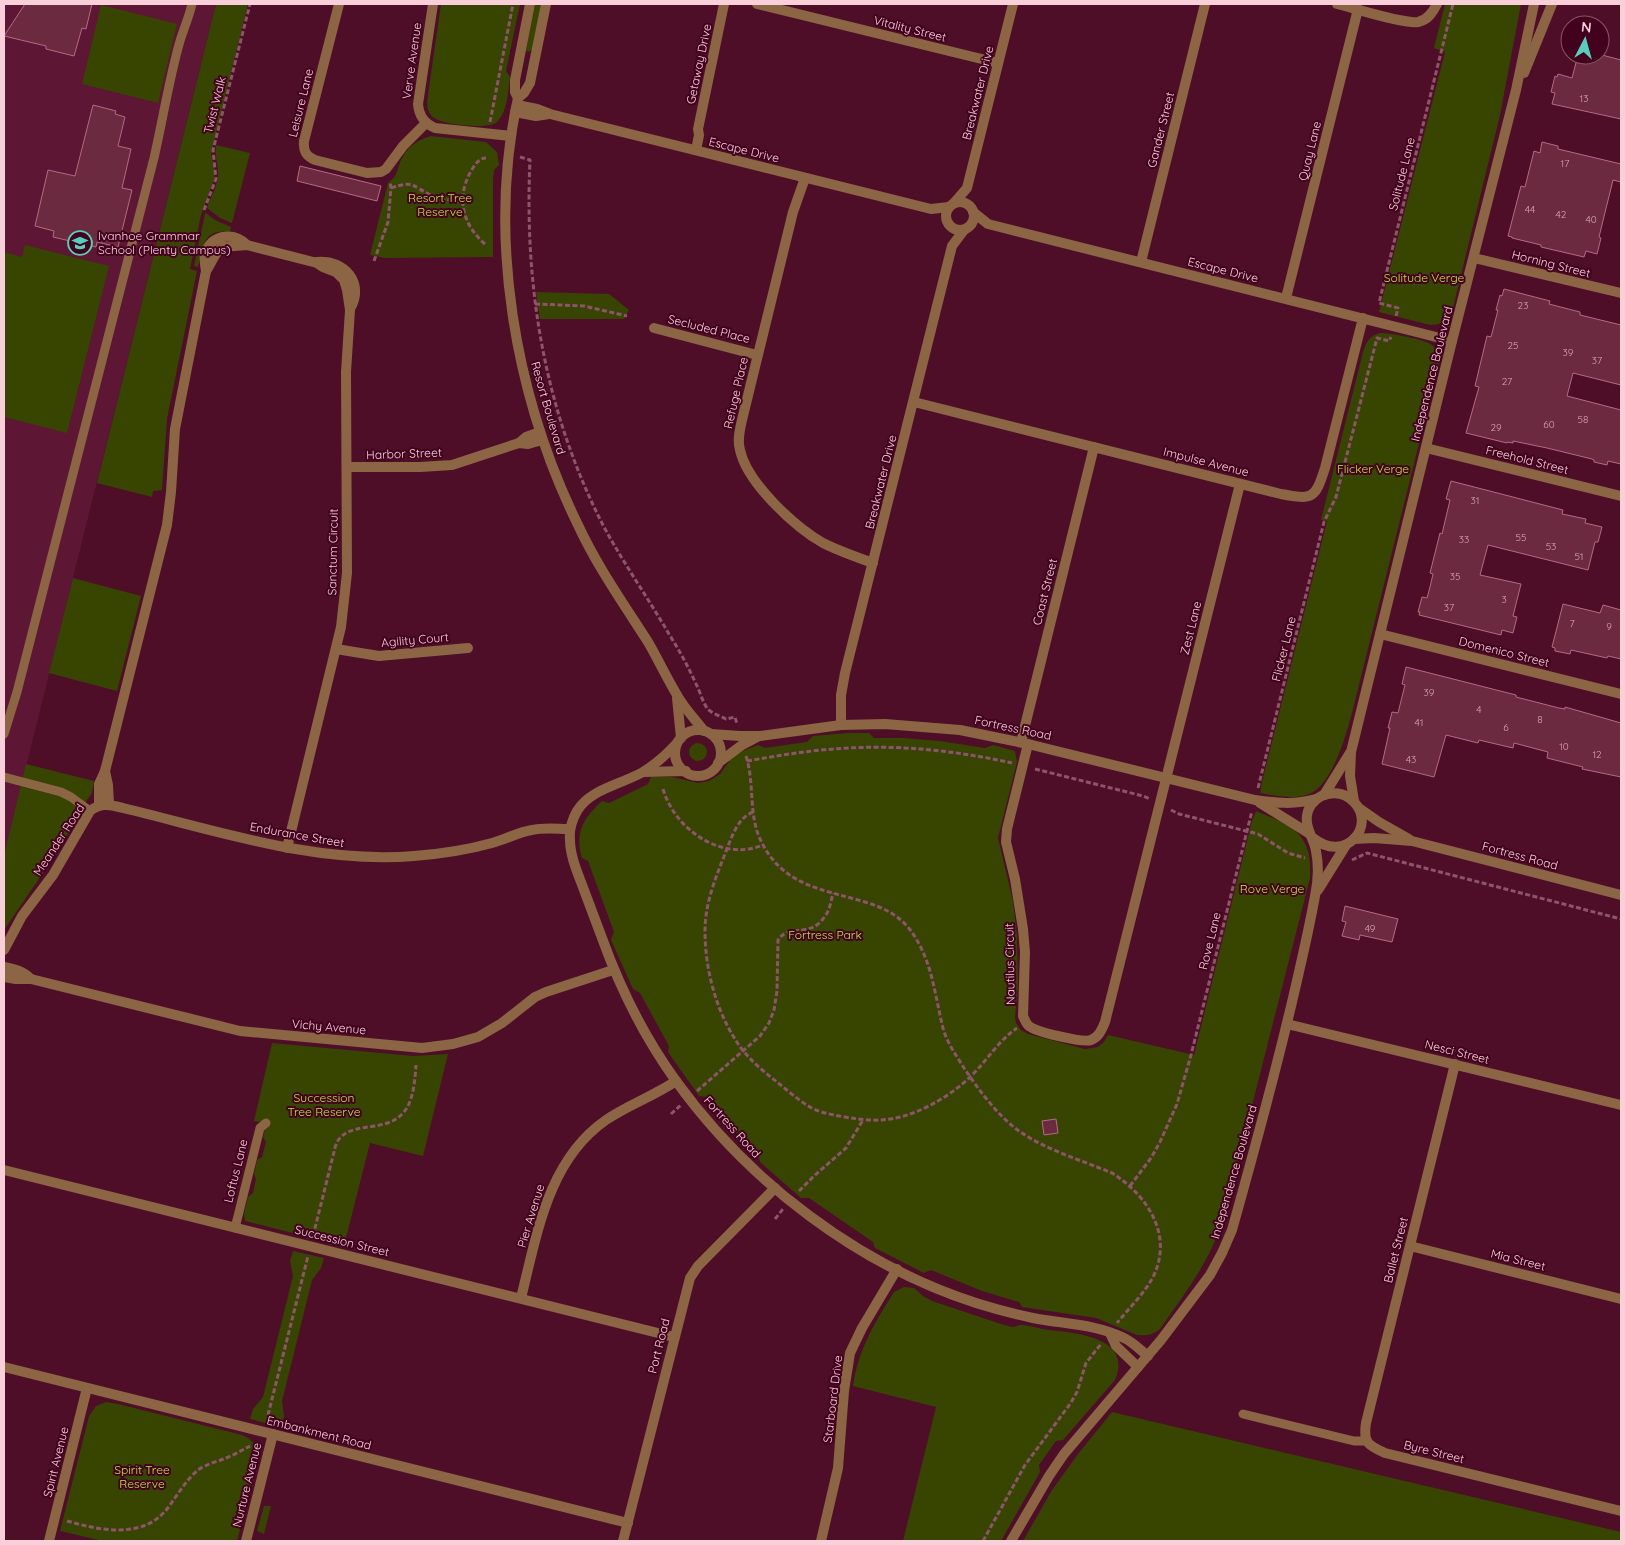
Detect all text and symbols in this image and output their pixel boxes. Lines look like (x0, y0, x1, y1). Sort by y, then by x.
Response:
street label: Vitality Street (872, 12, 948, 45)
north arrow (1560, 15, 1610, 65)
text: N (1580, 18, 1592, 37)
street label: Verve Avenue (399, 22, 424, 100)
street label: Getaway Drive (683, 22, 714, 105)
street label: Breakwater Drive (959, 44, 997, 142)
street label: Leisure Lane (285, 67, 316, 139)
street label: Twist Walk (200, 75, 229, 135)
street label: Gander Street (1144, 90, 1177, 169)
house number: 13 (1580, 92, 1588, 105)
street label: Quay Lane (1295, 119, 1324, 182)
street label: Escape Drive (707, 134, 781, 166)
street label: Solitude Lane (1385, 136, 1418, 212)
house number: 17 (1561, 157, 1569, 170)
park label: Resort Tree Reserve (408, 190, 472, 219)
house number: 44 (1525, 203, 1535, 216)
house number: 42 (1556, 208, 1567, 221)
house number: 40 (1585, 213, 1597, 226)
place label: Ivanhoe Grammar School (Plenty Campus) (98, 228, 231, 257)
school or university icon: Ivanhoe Grammar School (Plenty Campus) (67, 230, 93, 256)
street label: Horning Street (1510, 246, 1592, 281)
street label: Escape Drive (1186, 254, 1260, 286)
park label: Solitude Verge (1384, 270, 1464, 285)
house number: 23 (1518, 299, 1528, 312)
street label: Independence Boulevard (1407, 305, 1456, 443)
street label: Secluded Place (667, 311, 752, 346)
house number: 25 (1508, 339, 1519, 352)
house number: 39 (1563, 346, 1574, 359)
house number: 37 (1592, 354, 1602, 367)
street label: Refuge Place (720, 355, 751, 430)
street label: Resort Boulevard (528, 360, 569, 456)
house number: 27 (1502, 375, 1512, 388)
house number: 58 (1578, 413, 1588, 426)
house number: 60 (1543, 418, 1555, 431)
house number: 29 (1490, 421, 1502, 434)
street label: Breakwater Drive (862, 433, 900, 531)
street label: Freehold Street (1484, 442, 1570, 477)
street label: Impulse Avenue (1162, 444, 1251, 479)
street label: Harbor Street (366, 445, 442, 462)
park label: Flicker Verge (1337, 461, 1409, 476)
house number: 31 (1471, 494, 1479, 507)
street label: Sanctum Circuit (324, 508, 341, 595)
house number: 55 (1516, 531, 1526, 544)
house number: 33 (1459, 533, 1469, 546)
house number: 53 (1546, 540, 1556, 553)
house number: 51 (1574, 550, 1584, 563)
street label: Coast Street (1029, 557, 1060, 627)
house number: 35 (1450, 570, 1460, 583)
house number: 3 (1501, 593, 1507, 606)
street label: Zest Lane (1177, 599, 1204, 656)
house number: 37 (1444, 601, 1454, 614)
street label: Flicker Lane (1268, 615, 1299, 683)
house number: 7 (1569, 617, 1575, 630)
house number: 9 (1606, 620, 1612, 633)
street label: Agility Court (380, 629, 449, 650)
street label: Domenico Street (1457, 633, 1551, 670)
house number: 39 (1424, 686, 1435, 699)
house number: 4 (1476, 703, 1482, 716)
street label: Fortress Road (973, 712, 1053, 743)
house number: 8 (1537, 713, 1543, 726)
house number: 41 (1415, 716, 1423, 729)
house number: 6 (1503, 721, 1509, 734)
house number: 10 (1559, 740, 1569, 753)
house number: 12 (1592, 748, 1602, 761)
house number: 43 (1406, 753, 1416, 766)
street label: Meander Road (30, 801, 87, 878)
street label: Endurance Street (249, 819, 346, 850)
street label: Fortress Road (1481, 838, 1560, 873)
park label: Rove Verge (1240, 881, 1304, 896)
street label: Rove Lane (1195, 910, 1224, 971)
house number: 49 (1365, 922, 1376, 935)
street label: Nautilus Circuit (1001, 923, 1018, 1005)
park label: Fortress Park (788, 927, 862, 942)
street label: Vichy Avenue (291, 1016, 367, 1037)
street label: Nesci Street (1423, 1036, 1491, 1067)
park label: Succession Tree Reserve (287, 1090, 361, 1119)
street label: Fortress Road (701, 1093, 764, 1161)
street label: Independence Boulevard (1207, 1103, 1260, 1241)
street label: Loftus Lane (220, 1137, 251, 1204)
street label: Pier Avenue (514, 1182, 547, 1249)
street label: Ballet Street (1380, 1215, 1411, 1284)
street label: Succession Street (293, 1222, 391, 1260)
street label: Mia Street (1489, 1245, 1547, 1274)
street label: Port Road (644, 1317, 673, 1375)
street label: Starboard Drive (820, 1354, 845, 1444)
street label: Embankment Road (265, 1412, 373, 1453)
street label: Spirit Avenue (40, 1425, 72, 1499)
street label: Byre Street (1402, 1437, 1466, 1466)
street label: Nurture Avenue (229, 1441, 264, 1529)
park label: Spirit Tree Reserve (114, 1462, 170, 1491)

